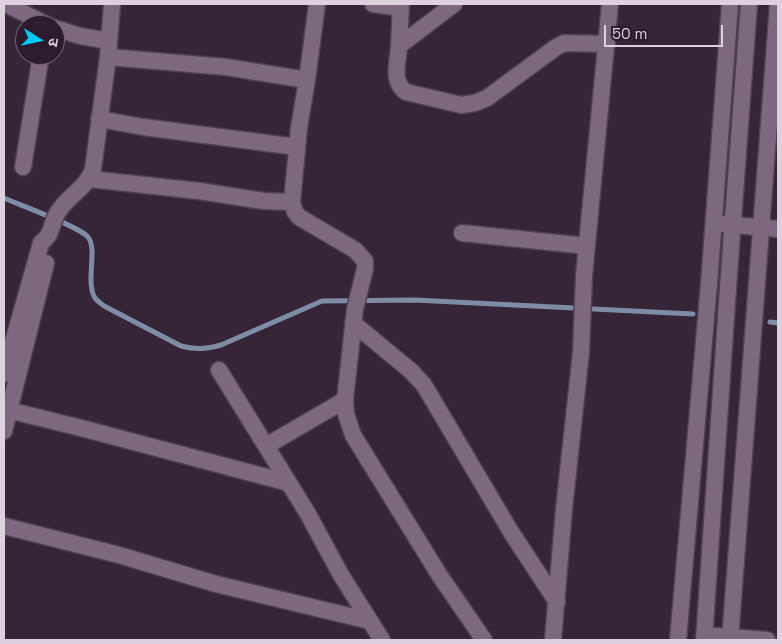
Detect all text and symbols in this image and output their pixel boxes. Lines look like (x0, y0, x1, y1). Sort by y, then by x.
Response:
north arrow (15, 15, 65, 65)
scale bar (607, 15, 726, 47)
text: 50 m (612, 24, 647, 43)
text: उ (44, 37, 63, 48)

